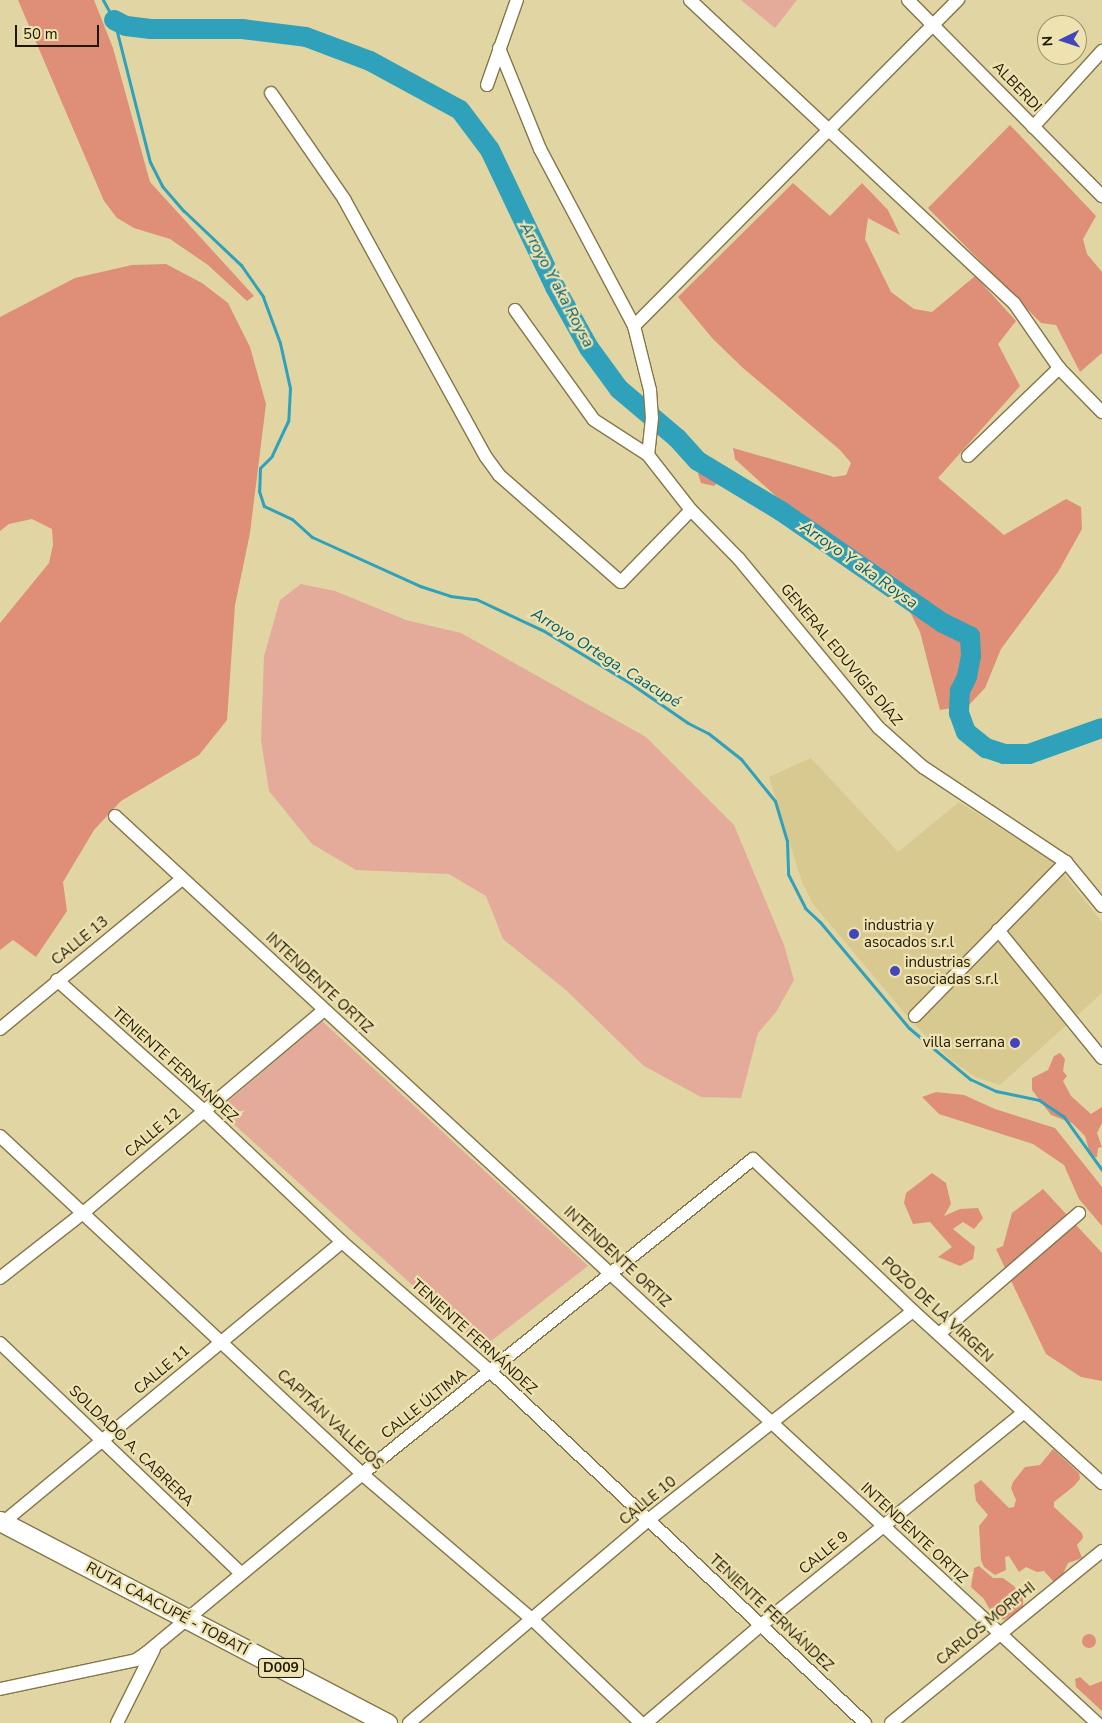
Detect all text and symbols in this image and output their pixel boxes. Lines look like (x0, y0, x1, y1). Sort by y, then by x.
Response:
scale bar (18, 15, 101, 47)
north arrow (1037, 15, 1087, 65)
text: 50 m (23, 24, 58, 44)
text: N (1038, 35, 1057, 47)
street label: ALBERDI (989, 58, 1045, 116)
water label: Arroyo Y aka Roysa (516, 219, 598, 351)
water label: Arroyo Y aka Roysa (797, 517, 921, 613)
street label: GENERAL EDUVIGIS DÍAZ (776, 580, 906, 730)
water label: Arroyo Ortega, Caacupé (528, 604, 684, 712)
street label: CALLE 13 (48, 913, 112, 969)
place label: industria y asocados s.r.l (864, 916, 954, 951)
marker: industria y asocados s.r.l (848, 928, 860, 940)
street label: INTENDENTE ORTIZ (262, 929, 376, 1037)
place label: industrias asociadas s.r.l (905, 953, 998, 988)
marker: industrias asociadas s.r.l (889, 965, 901, 977)
street label: TENIENTE FERNÁNDEZ (108, 1004, 242, 1126)
place label: villa serrana (923, 1034, 1005, 1052)
marker: villa serrana (1009, 1037, 1021, 1049)
street label: CALLE 12 (121, 1104, 185, 1162)
street label: INTENDENTE ORTIZ (560, 1203, 674, 1311)
street label: POZO DE LA VIRGEN (878, 1254, 996, 1366)
street label: TENIENTE FERNÁNDEZ (407, 1276, 541, 1398)
street label: CALLE 11 (130, 1341, 194, 1399)
street label: CALLE ÚLTIMA (378, 1365, 470, 1443)
street label: CAPITÁN VALLEJOS (273, 1366, 387, 1474)
street label: SOLDADO A. CABRERA (65, 1382, 197, 1510)
street label: CALLE 10 (616, 1473, 680, 1529)
street label: INTENDENTE ORTIZ (857, 1479, 971, 1587)
street label: CALLE 9 (796, 1528, 852, 1578)
street label: TENIENTE FERNÁNDEZ (705, 1551, 837, 1675)
street label: RUTA CAACUPÉ - TOBATÍ (83, 1559, 251, 1659)
street label: CARLOS MORPHI (933, 1579, 1039, 1669)
road number: D009 (257, 1656, 305, 1680)

